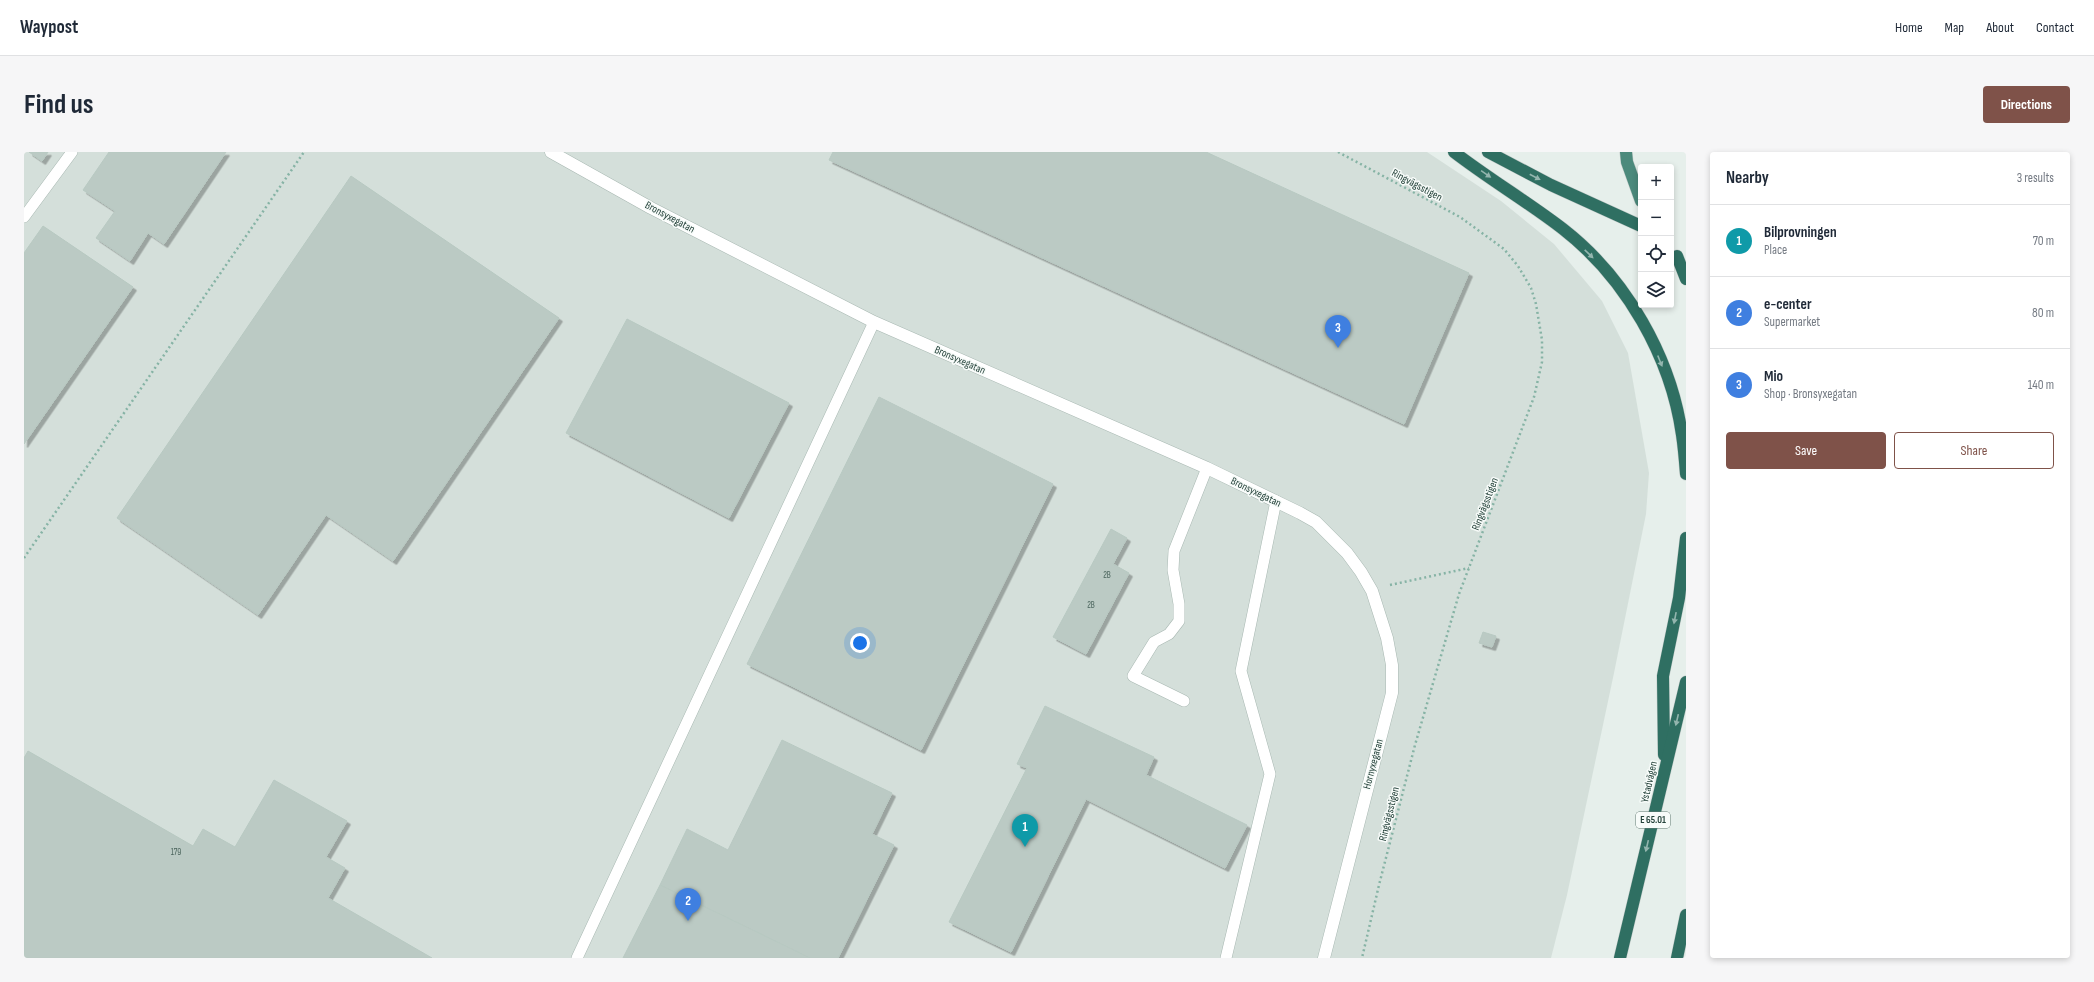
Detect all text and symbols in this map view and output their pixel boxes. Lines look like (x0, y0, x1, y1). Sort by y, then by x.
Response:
text: Waypost (20, 16, 78, 39)
text: Home (1895, 19, 1923, 36)
text: Map (1945, 19, 1964, 36)
text: About (1986, 19, 2014, 36)
text: Contact (2036, 19, 2074, 36)
button: Directions (1983, 86, 2070, 123)
text: Find us (24, 88, 93, 121)
map controls (1638, 164, 1674, 308)
button: + (1638, 164, 1674, 200)
street label: Ringvägsstigen (1389, 166, 1445, 204)
text: Nearby (1726, 168, 1769, 188)
one-way arrow (1481, 170, 1491, 178)
text: 3 results (2017, 170, 2054, 186)
one-way arrow (1529, 173, 1541, 180)
street label: Bronsyxegatan (643, 198, 697, 236)
button: − (1638, 200, 1674, 236)
text: Bilprovningen (1764, 223, 1837, 242)
text: 1 (1736, 233, 1742, 249)
text: 70 m (2033, 233, 2054, 249)
button: locate (1638, 236, 1674, 272)
text: Place (1764, 242, 1787, 258)
one-way arrow (1584, 249, 1594, 258)
button: layers (1638, 272, 1674, 308)
text: e-center (1764, 295, 1812, 314)
text: 2 (1736, 305, 1742, 321)
text: 80 m (2032, 305, 2054, 321)
text: Supermarket (1764, 314, 1820, 330)
pin: 3 (1325, 315, 1351, 348)
street label: Bronsyxegatan (932, 343, 988, 377)
one-way arrow (1658, 355, 1664, 367)
text: Mio (1764, 367, 1783, 386)
text: 3 (1736, 377, 1742, 393)
text: 140 m (2028, 377, 2054, 393)
text: Shop · Bronsyxegatan (1764, 386, 1857, 402)
button: Save (1726, 432, 1886, 469)
button: Share (1894, 432, 2054, 469)
street label: Bronsyxegatan (1229, 474, 1284, 510)
street label: Ringvägsstigen (1469, 476, 1501, 532)
house number: 2B (1103, 570, 1111, 581)
house number: 2B (1087, 600, 1095, 611)
one-way arrow (1672, 612, 1678, 624)
your location (850, 633, 870, 653)
one-way arrow (1674, 714, 1680, 726)
street label: Hornyxegatan (1360, 737, 1386, 790)
street label: Ystadvägen (1638, 760, 1660, 804)
street label: Ringvägsstigen (1376, 785, 1402, 842)
road number: E 65.01 (1636, 812, 1670, 828)
pin: 1 (1012, 814, 1038, 847)
one-way arrow (1643, 840, 1649, 853)
house number: 179 (171, 847, 181, 858)
pin: 2 (675, 888, 701, 921)

